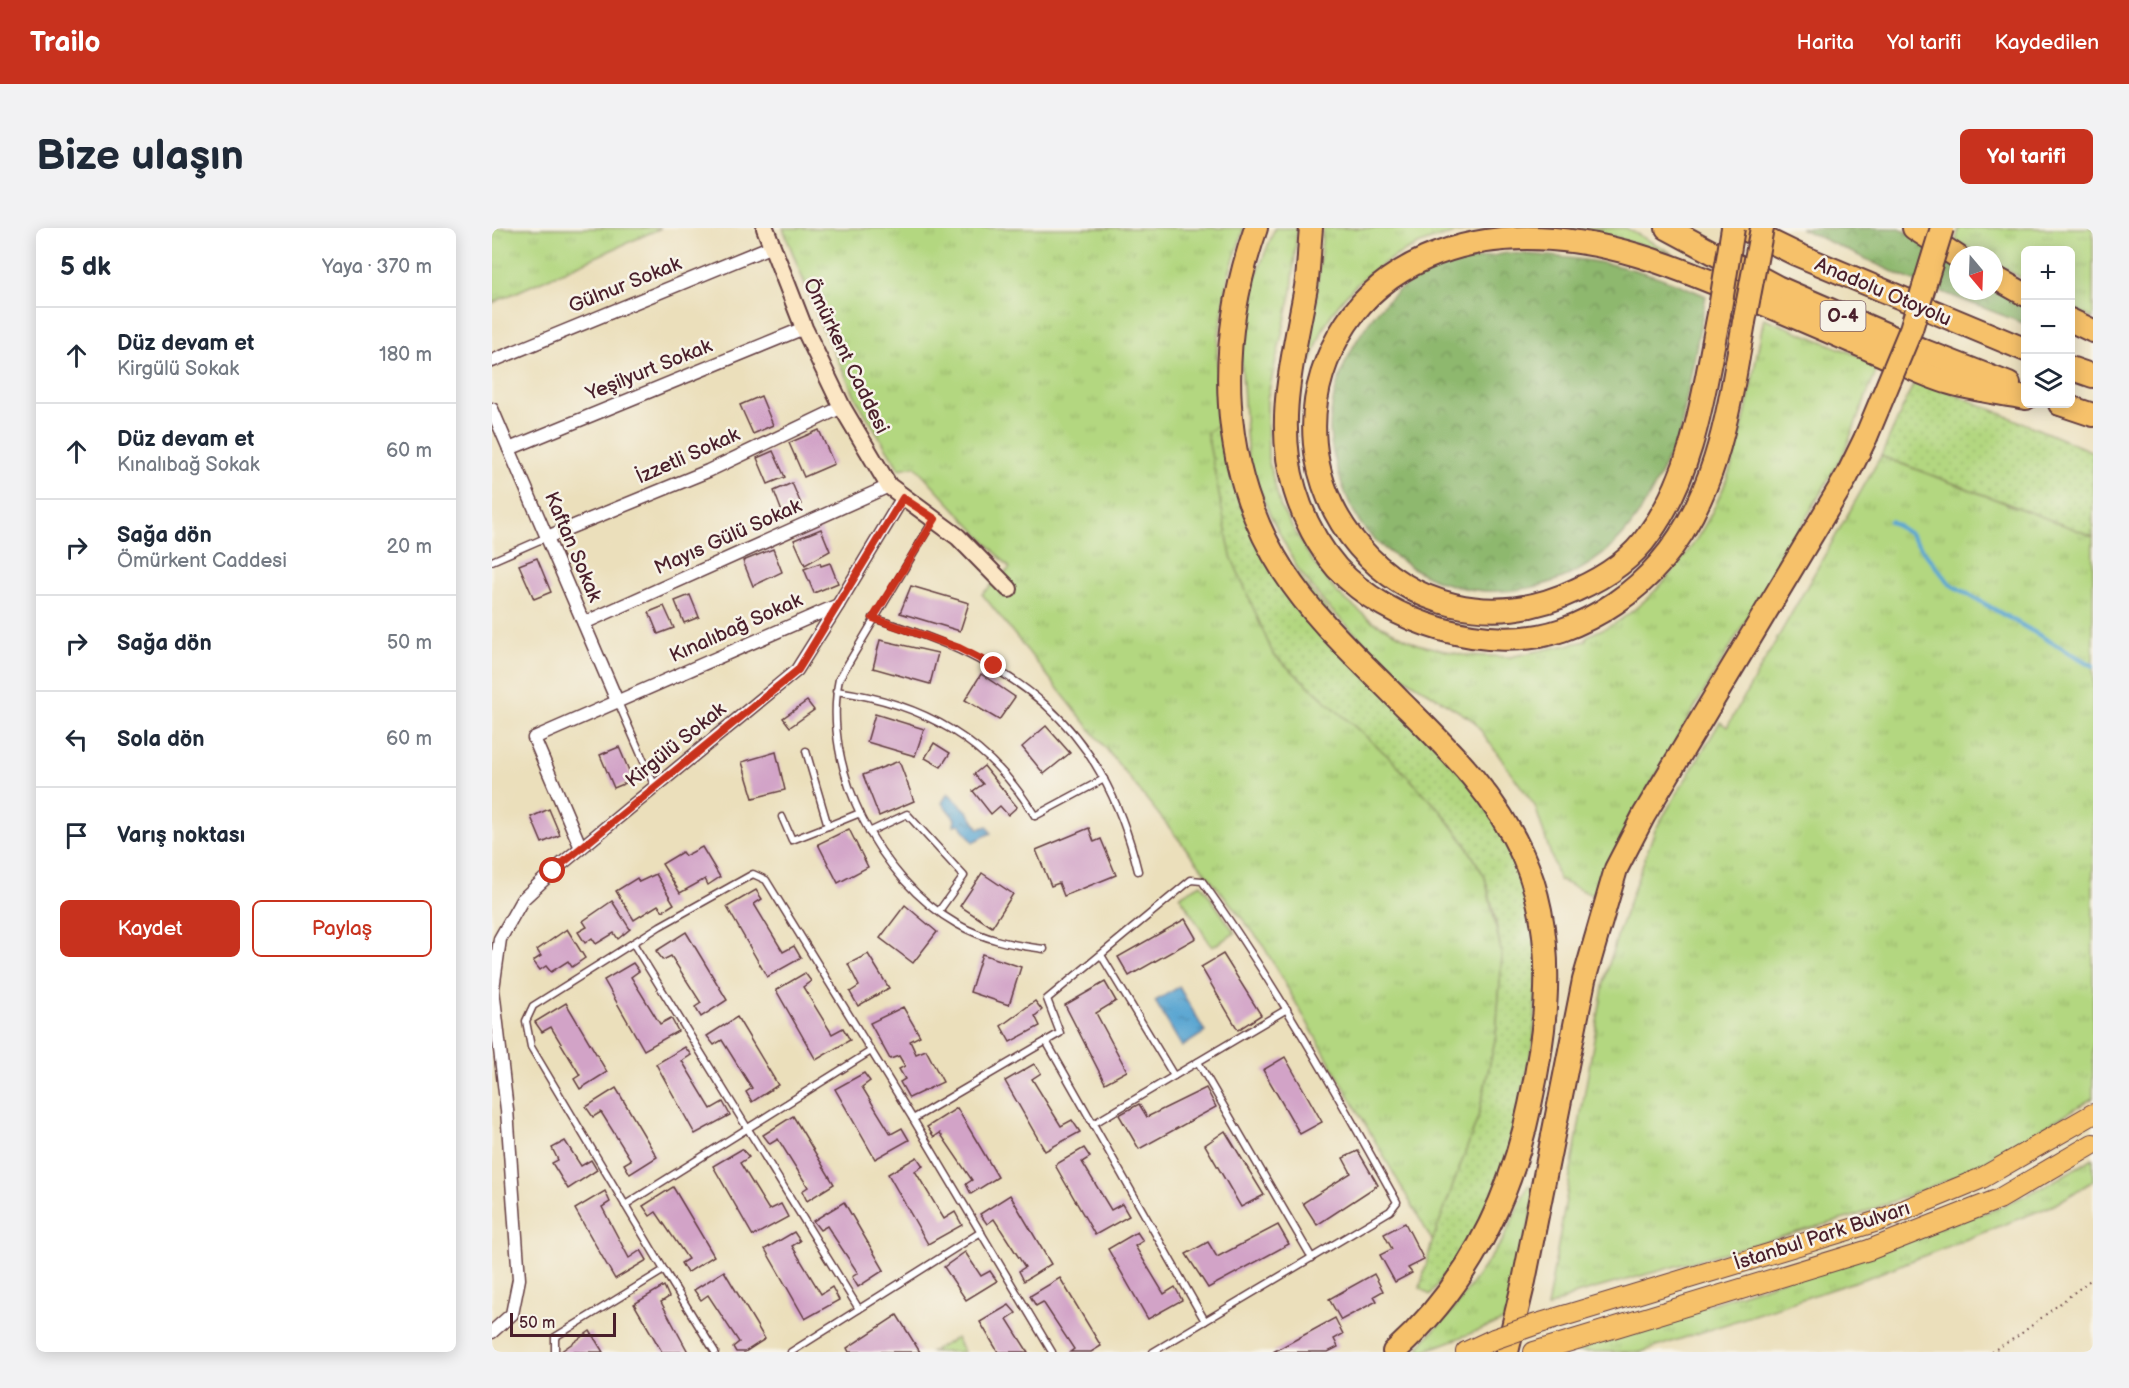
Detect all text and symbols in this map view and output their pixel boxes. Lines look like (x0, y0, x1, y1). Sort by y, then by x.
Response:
text: Trailo (30, 26, 101, 59)
text: Harita (1797, 30, 1854, 55)
text: Yol tarifi (1887, 30, 1962, 55)
text: Kaydedilen (1995, 30, 2099, 55)
button: Yol tarifi (1960, 129, 2093, 184)
text: Bize ulaşın (36, 131, 244, 182)
north arrow (1949, 246, 2003, 300)
map controls (2021, 246, 2075, 408)
button: + (2021, 246, 2075, 300)
street label: Gülnur Sokak (565, 251, 685, 318)
text: 5 dk (60, 252, 111, 283)
street label: Anadolu Otoyolu (1811, 252, 1955, 332)
text: Yaya · 370 m (322, 255, 432, 279)
street label: Ömürkent Caddesi (798, 274, 895, 438)
button: − (2021, 300, 2075, 354)
road number: O-4 (1820, 301, 1866, 331)
text: Düz devam et (117, 330, 254, 357)
street label: Yeşilyurt Sokak (582, 334, 716, 407)
icon: ahead (60, 339, 93, 372)
text: 180 m (379, 343, 432, 367)
button: layers (2021, 354, 2075, 408)
text: Kirgülü Sokak (117, 357, 239, 381)
street label: İzzetli Sokak (632, 422, 744, 490)
text: Düz devam et (117, 426, 254, 453)
icon: ahead (60, 435, 93, 468)
text: 60 m (386, 439, 432, 463)
text: Kınalıbağ Sokak (117, 453, 260, 477)
street label: Kaftan Sokak (539, 488, 607, 606)
street label: Mayıs Gülü Sokak (651, 494, 806, 580)
text: Sağa dön (117, 522, 212, 549)
icon: right (60, 531, 93, 564)
text: 20 m (387, 535, 432, 559)
text: Ömürkent Caddesi (117, 549, 287, 573)
street label: Kınalıbağ Sokak (666, 588, 806, 668)
icon: right (60, 627, 93, 660)
text: Sağa dön (117, 630, 212, 657)
text: 50 m (387, 631, 432, 655)
route end (980, 652, 1006, 678)
street label: Kirgülü Sokak (621, 697, 731, 793)
icon: left (60, 723, 93, 756)
text: Sola dön (117, 726, 205, 753)
text: 60 m (386, 727, 432, 751)
icon: arrive (60, 819, 93, 852)
text: Varış noktası (117, 822, 245, 849)
route start (539, 857, 565, 883)
button: Kaydet (60, 900, 240, 957)
button: Paylaş (252, 900, 432, 957)
street label: İstanbul Park Bulvarı (1731, 1195, 1913, 1276)
scale bar (510, 1310, 616, 1338)
text: 50 m (519, 1314, 555, 1333)

